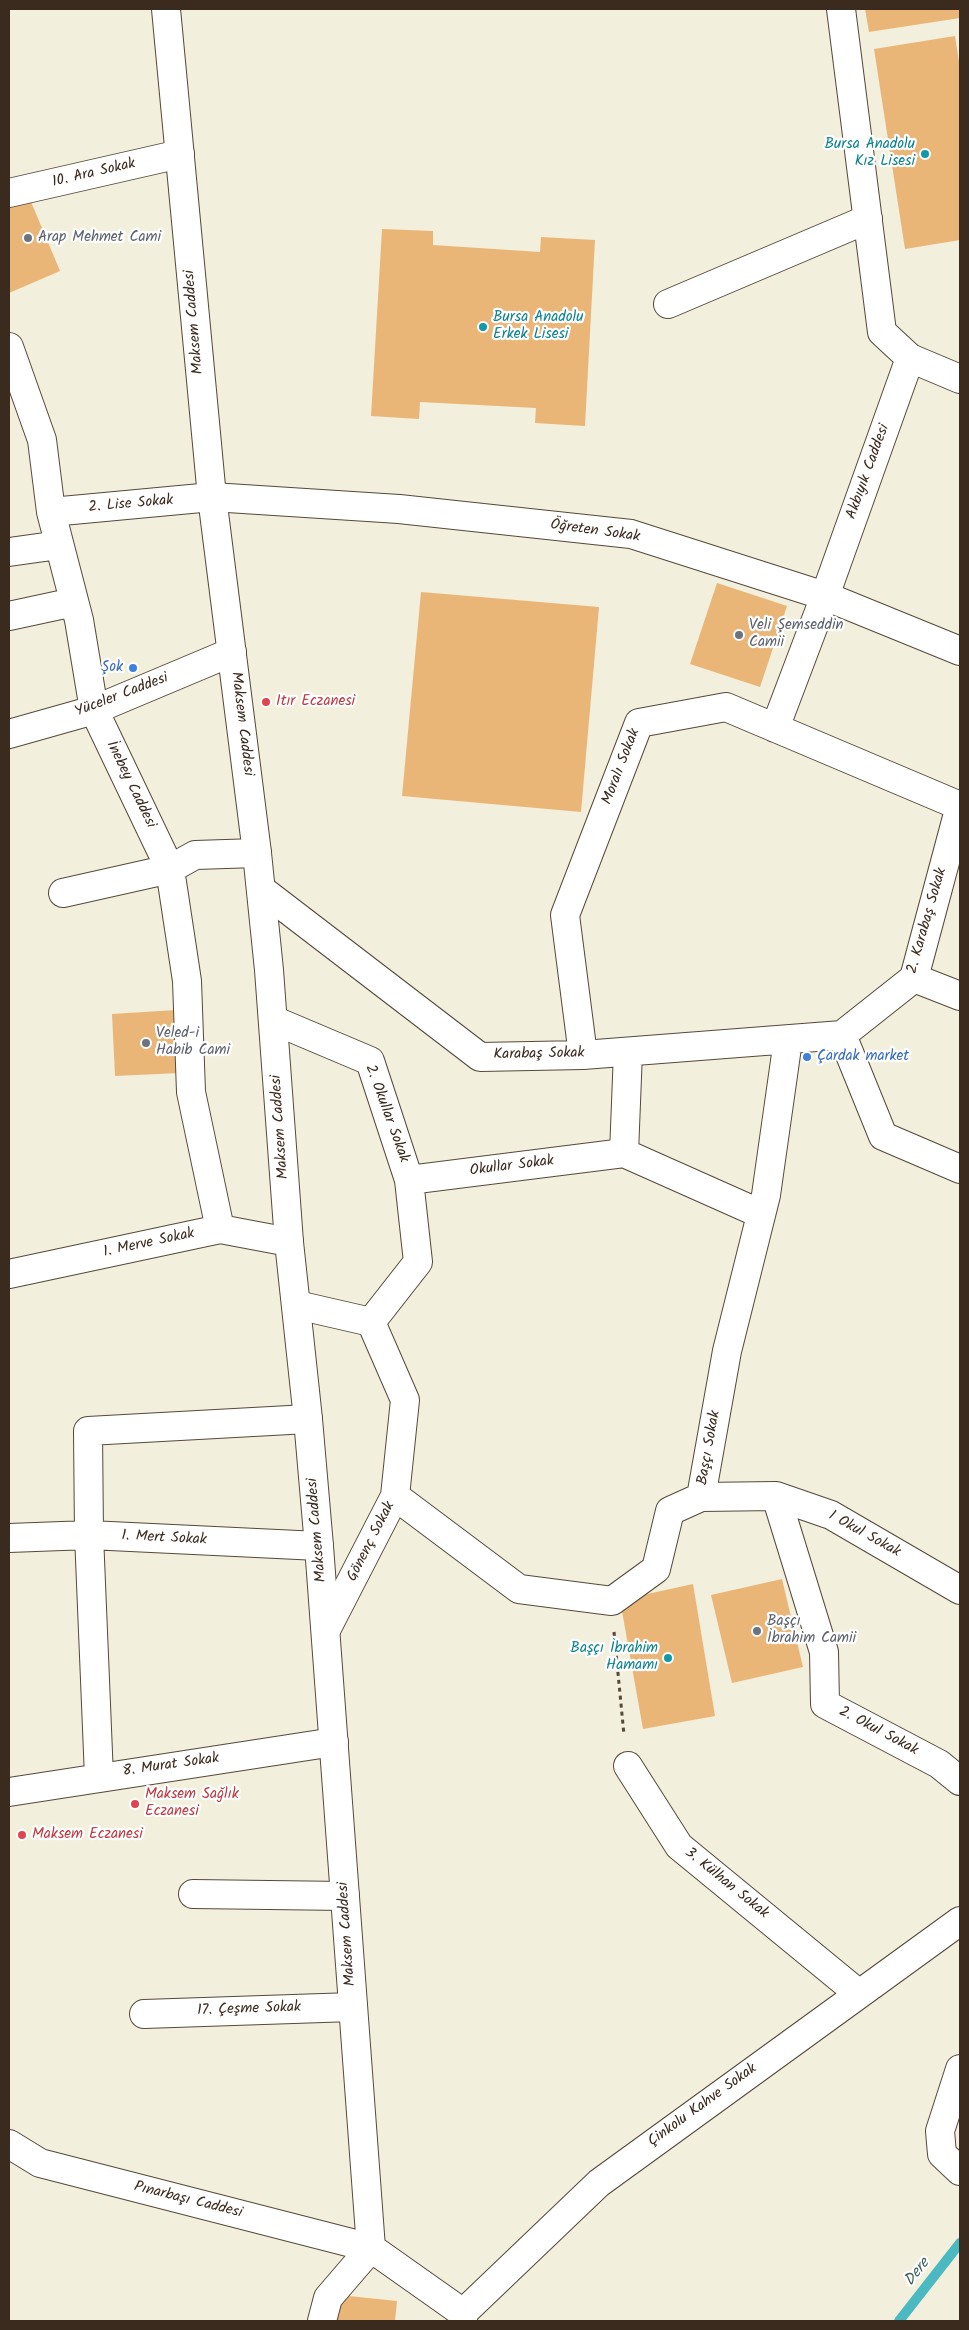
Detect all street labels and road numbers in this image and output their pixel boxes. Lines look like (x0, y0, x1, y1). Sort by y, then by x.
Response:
street label: 10. Ara Sokak (51, 156, 137, 192)
street label: Maksem Caddesi (181, 269, 209, 375)
street label: Akbıyık Caddesi (844, 422, 894, 522)
street label: 2. Lise Sokak (88, 492, 174, 518)
street label: Öğreten Sokak (549, 517, 641, 547)
street label: Yüceler Caddesi (73, 670, 171, 722)
street label: Maksem Caddesi (226, 671, 256, 777)
street label: Moralı Sokak (599, 726, 645, 808)
street label: İnebey Caddesi (101, 738, 159, 832)
street label: 2. Karabaş Sokak (904, 866, 952, 976)
street label: Karabaş Sokak (493, 1045, 585, 1065)
street label: 2. Okullar Sokak (360, 1063, 412, 1165)
street label: Maksem Caddesi (268, 1074, 294, 1180)
street label: Okullar Sokak (469, 1153, 555, 1181)
street label: 1. Merve Sokak (102, 1226, 196, 1262)
street label: Başçı Sokak (695, 1409, 725, 1487)
street label: Maksem Caddesi (304, 1477, 332, 1583)
street label: Gönenç Sokak (344, 1499, 400, 1585)
street label: 1 Okul Sokak (825, 1508, 903, 1562)
street label: 1. Mert Sokak (121, 1528, 207, 1550)
street label: 2. Okul Sokak (835, 1704, 921, 1760)
street label: 8. Murat Sokak (122, 1750, 220, 1782)
street label: 3. Külhan Sokak (680, 1845, 772, 1923)
street label: Maksem Caddesi (335, 1881, 361, 1987)
street label: 17. Çeşme Sokak (197, 1999, 301, 2021)
street label: Çinkolu Kahve Sokak (645, 2060, 761, 2152)
street label: Pınarbaşı Caddesi (132, 2179, 244, 2223)

